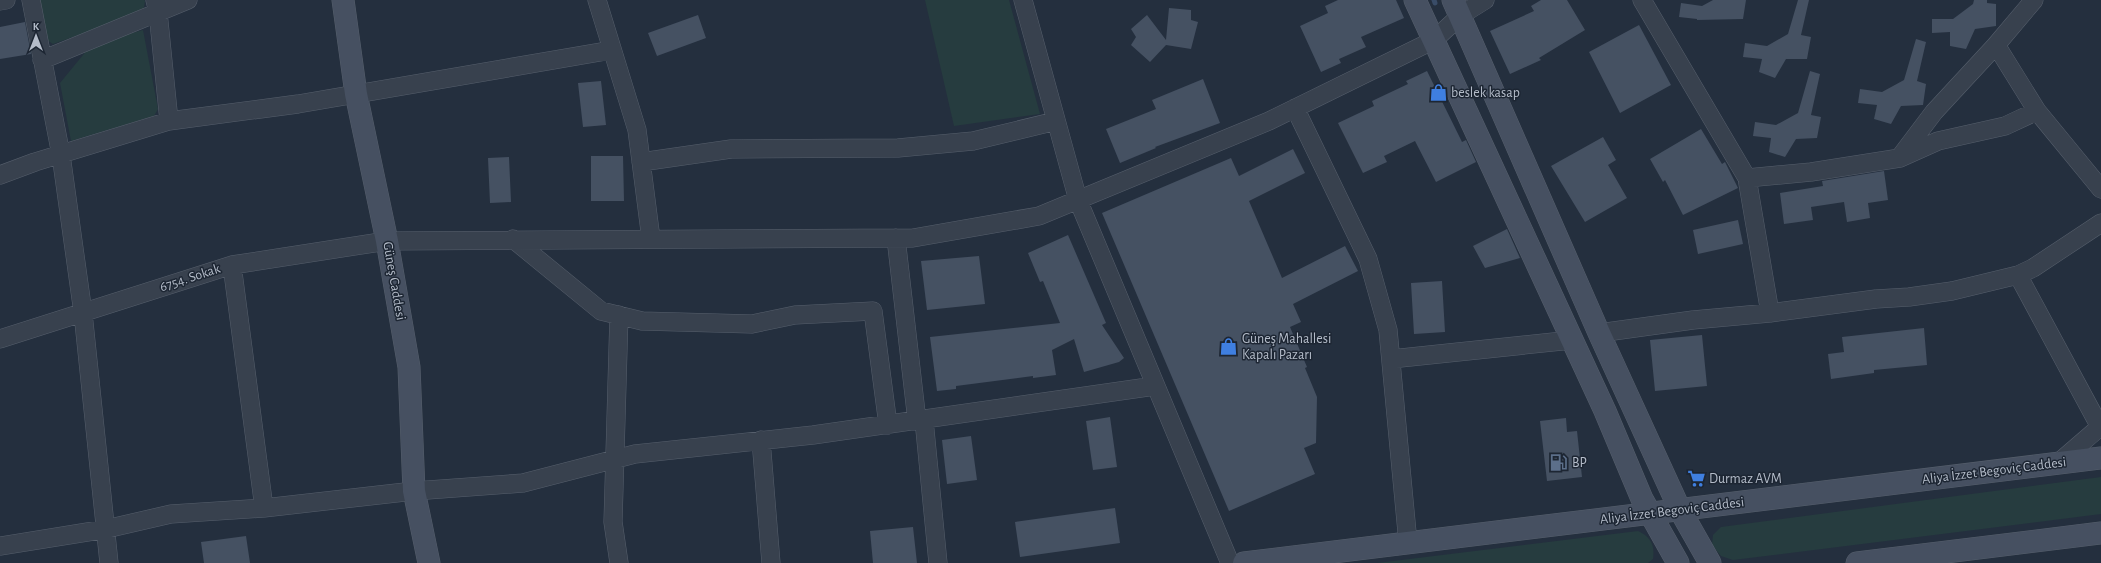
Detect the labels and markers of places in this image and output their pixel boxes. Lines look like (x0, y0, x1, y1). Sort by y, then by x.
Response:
shop icon: beslek kasap (1428, 83, 1448, 103)
place label: beslek kasap (1451, 86, 1520, 100)
place label: Güneş Mahallesi Kapalı Pazarı (1242, 332, 1331, 362)
shop icon: Güneş Mahallesi Kapalı Pazarı (1219, 337, 1239, 357)
fuel station icon: BP (1549, 453, 1569, 473)
place label: BP (1572, 456, 1587, 470)
supermarket icon: Durmaz AVM (1686, 469, 1706, 489)
place label: Durmaz AVM (1709, 472, 1782, 486)

